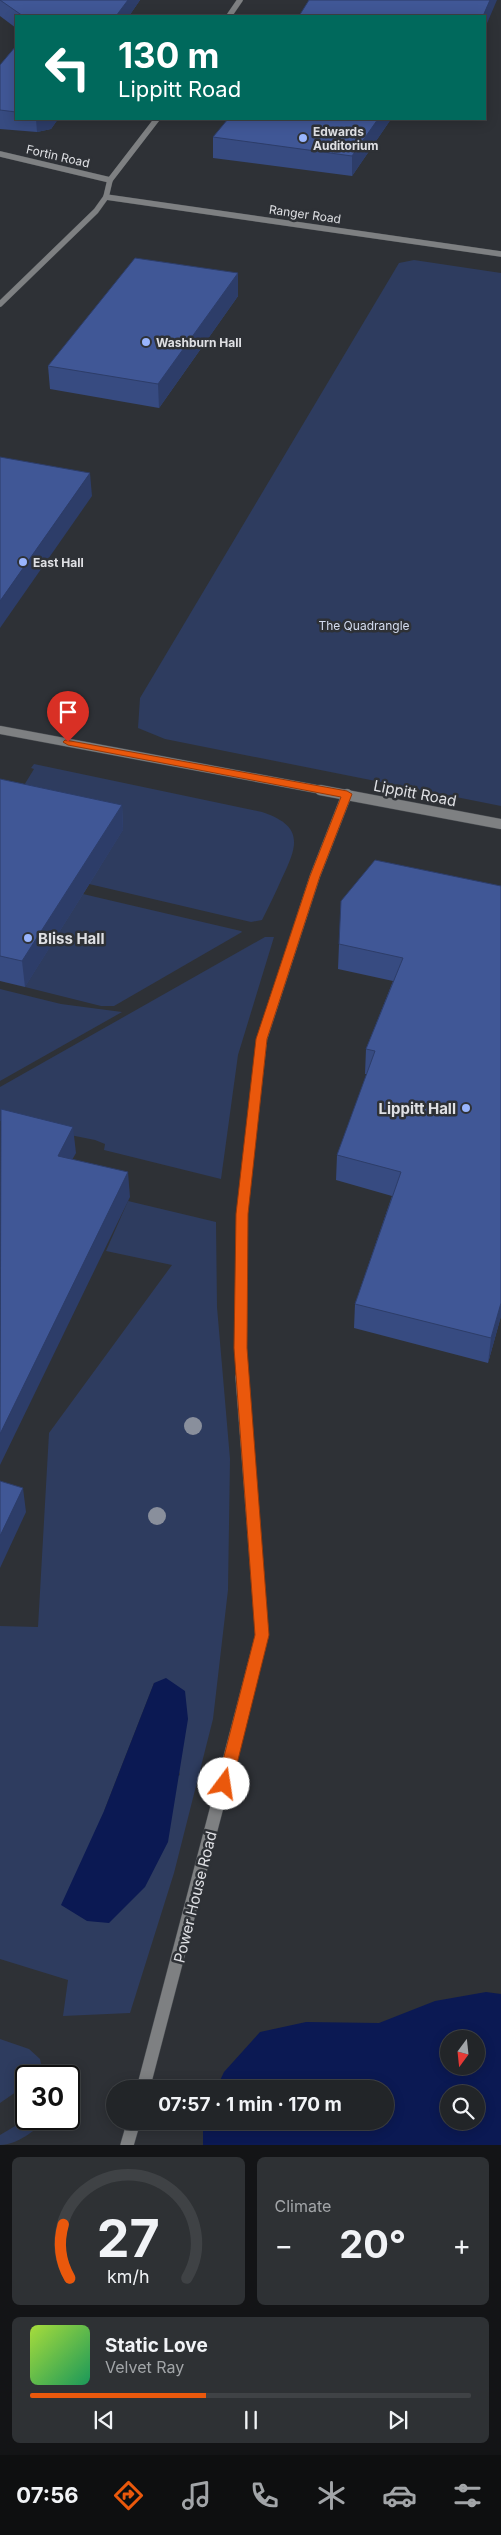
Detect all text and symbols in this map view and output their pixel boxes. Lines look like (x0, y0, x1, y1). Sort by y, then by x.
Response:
text: 130 m (118, 34, 220, 76)
icon: left (35, 35, 100, 100)
text: Lippitt Road (118, 76, 241, 102)
place label: Edwards Auditorium (313, 124, 379, 153)
marker: Edwards Auditorium (297, 132, 309, 144)
street label: Fortin Road (25, 141, 91, 171)
street label: Ranger Road (268, 202, 342, 226)
place label: Washburn Hall (156, 335, 242, 350)
marker: Washburn Hall (140, 336, 152, 348)
place label: East Hall (33, 555, 84, 570)
marker: East Hall (17, 556, 29, 568)
park label: The Quadrangle (318, 618, 410, 633)
pin (47, 691, 89, 742)
icon: arrive (54, 698, 82, 726)
street label: Lippitt Road (372, 776, 458, 810)
place label: Bliss Hall (38, 929, 104, 948)
marker: Bliss Hall (22, 932, 34, 944)
place label: Lippitt Hall (378, 1099, 456, 1118)
marker: Lippitt Hall (460, 1102, 472, 1114)
position arrow (197, 1757, 249, 1809)
street label: Power House Road (169, 1829, 221, 1965)
north arrow (440, 2030, 485, 2075)
map controls (440, 2030, 485, 2130)
speed limit sign: 30 (15, 2065, 80, 2130)
button: search (440, 2085, 485, 2130)
text: 07:57 · 1 min · 170 m (158, 2093, 342, 2116)
text: Climate (275, 2196, 331, 2216)
text: 27 (97, 2207, 160, 2270)
text: 20° (339, 2221, 406, 2267)
text: − (275, 2228, 293, 2262)
text: + (452, 2228, 471, 2262)
text: km/h (107, 2266, 149, 2287)
text: Static Love (105, 2334, 208, 2357)
text: Velvet Ray (105, 2357, 184, 2377)
icon: previous (90, 2406, 118, 2434)
icon: pause (237, 2406, 265, 2434)
icon: next (384, 2406, 412, 2434)
icon: directions (111, 2478, 146, 2513)
icon: music (179, 2478, 214, 2513)
icon: phone (247, 2478, 282, 2513)
icon: climate (314, 2478, 349, 2513)
icon: car (382, 2478, 417, 2513)
icon: filters (450, 2478, 485, 2513)
text: 07:56 (16, 2482, 79, 2508)

